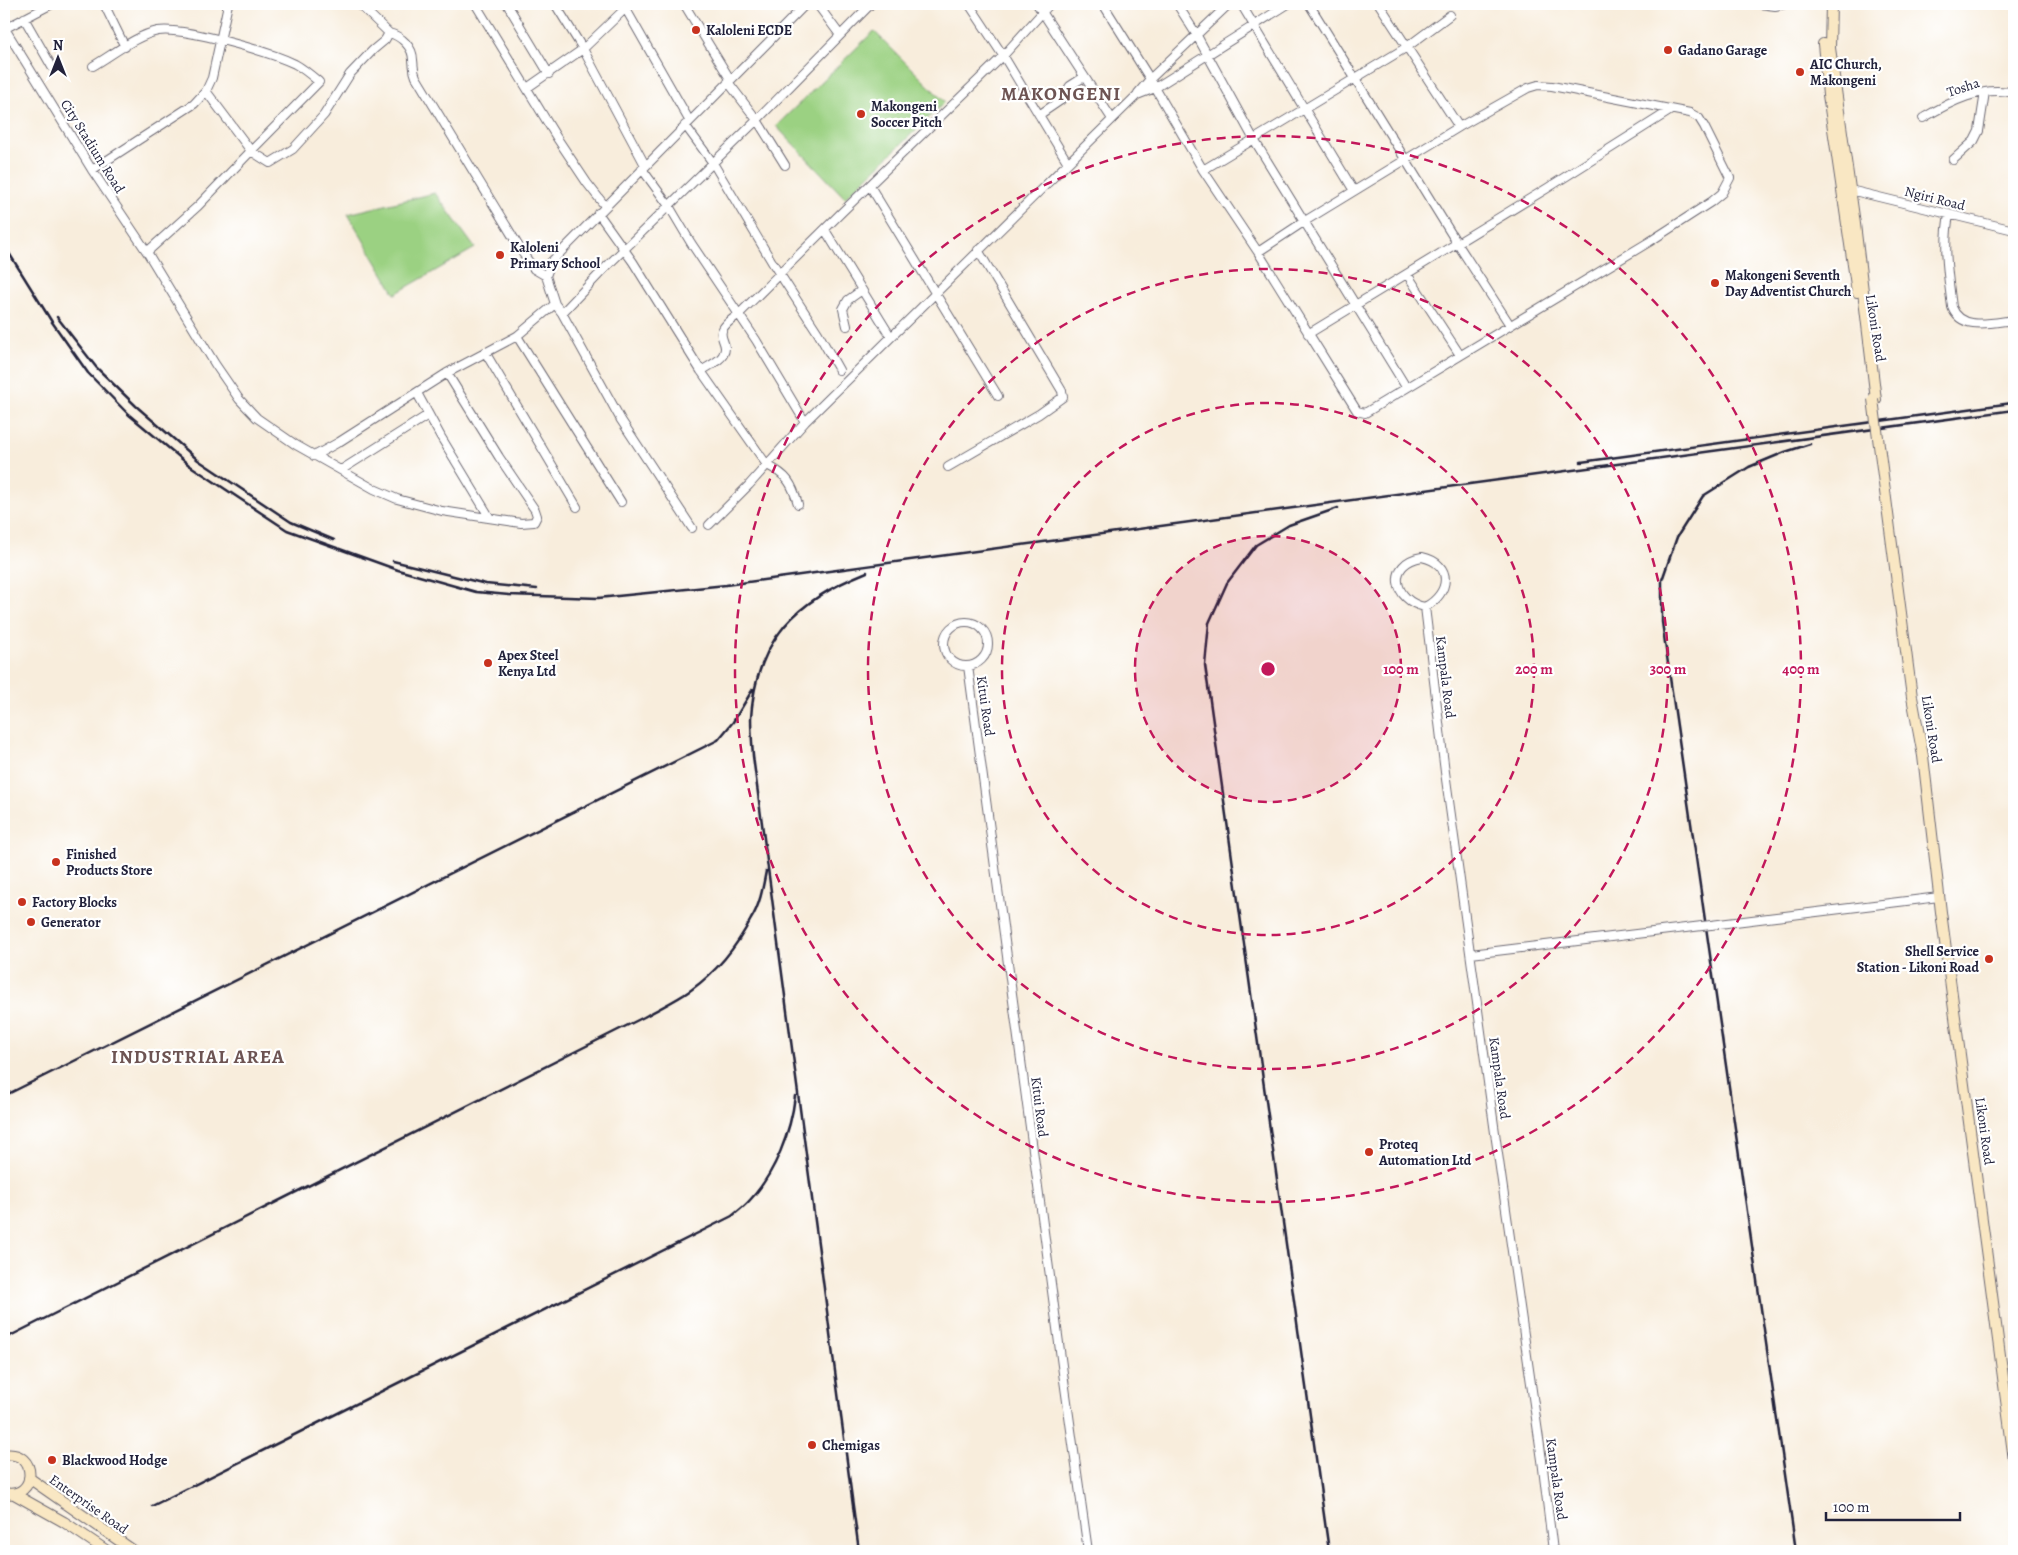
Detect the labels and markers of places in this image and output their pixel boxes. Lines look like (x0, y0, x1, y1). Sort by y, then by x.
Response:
place label: Kaloleni ECDE (706, 21, 792, 40)
marker: Kaloleni ECDE (690, 24, 702, 36)
place label: Gadano Garage (1678, 41, 1768, 60)
marker: Gadano Garage (1662, 44, 1674, 56)
place label: AIC Church, Makongeni (1809, 55, 1882, 90)
marker: AIC Church, Makongeni (1794, 66, 1806, 78)
place label: Makongeni Soccer Pitch (871, 97, 943, 132)
marker: Makongeni Soccer Pitch (855, 108, 867, 120)
place label: Kaloleni Primary School (510, 238, 601, 273)
marker: Kaloleni Primary School (494, 249, 506, 261)
place label: Makongeni Seventh Day Adventist Church (1725, 266, 1852, 301)
marker: Makongeni Seventh Day Adventist Church (1709, 277, 1721, 289)
place label: Apex Steel Kenya Ltd (497, 646, 559, 681)
marker: Apex Steel Kenya Ltd (482, 657, 494, 669)
centre of rings (1259, 660, 1277, 678)
place label: Finished Products Store (66, 845, 153, 880)
marker: Finished Products Store (50, 856, 62, 868)
place label: Factory Blocks (32, 893, 117, 912)
marker: Factory Blocks (16, 896, 28, 908)
place label: Generator (41, 913, 101, 932)
marker: Generator (25, 916, 37, 928)
place label: Shell Service Station - Likoni Road (1857, 942, 1980, 977)
marker: Shell Service Station - Likoni Road (1983, 953, 1995, 965)
place label: Proteq Automation Ltd (1378, 1135, 1472, 1170)
marker: Proteq Automation Ltd (1363, 1146, 1375, 1158)
place label: Chemigas (822, 1436, 880, 1455)
marker: Chemigas (806, 1439, 818, 1451)
place label: Blackwood Hodge (62, 1451, 168, 1470)
marker: Blackwood Hodge (46, 1454, 58, 1466)

